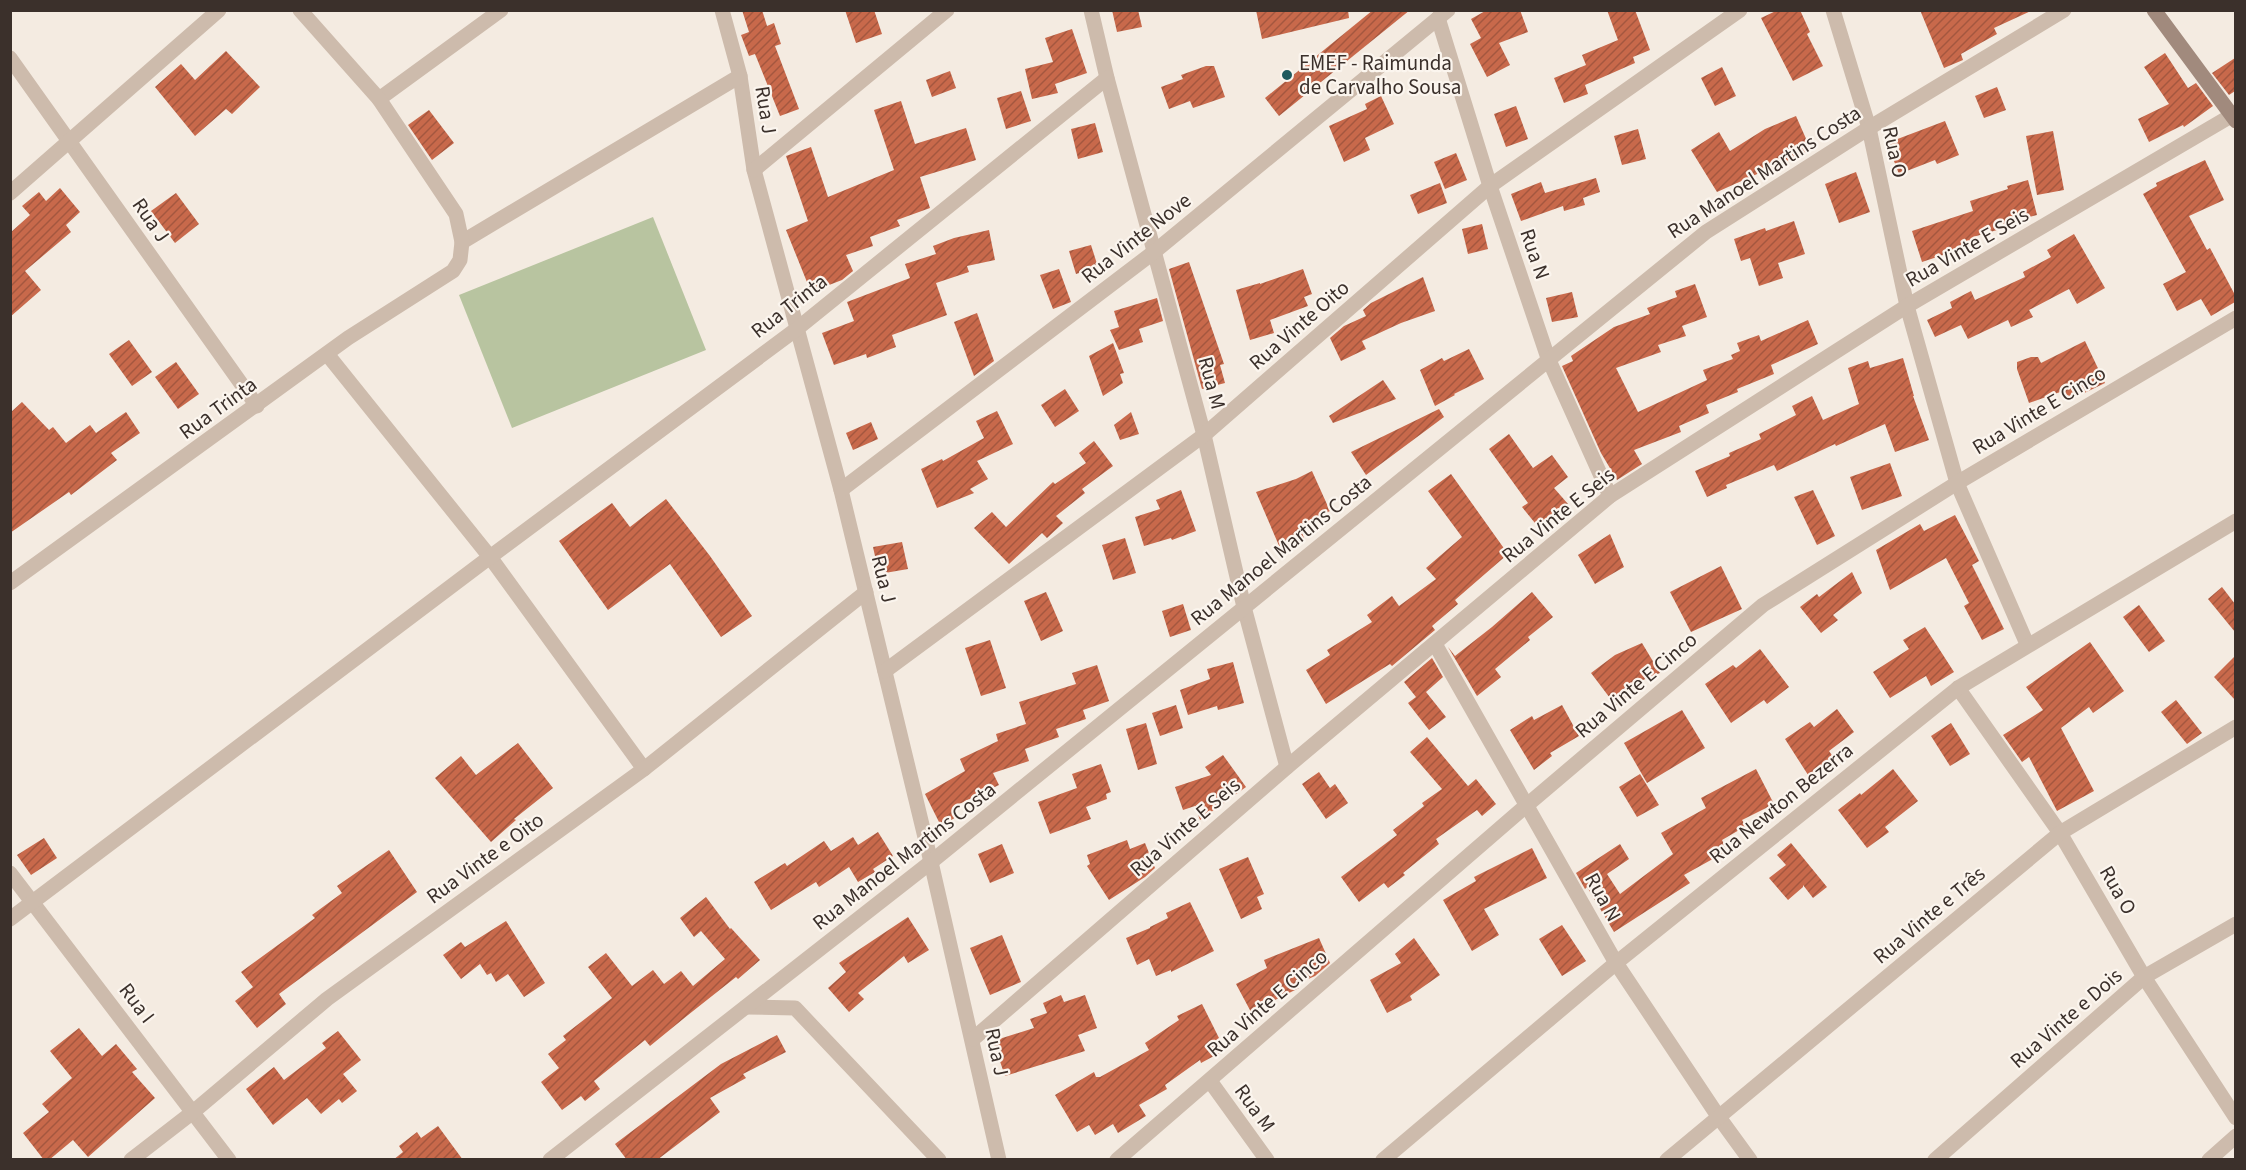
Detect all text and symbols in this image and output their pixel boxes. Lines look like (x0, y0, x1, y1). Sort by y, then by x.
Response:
place label: EMEF - Raimunda de Carvalho Sousa (1299, 48, 1461, 102)
marker: EMEF - Raimunda de Carvalho Sousa (1280, 68, 1294, 82)
street label: Rua J (747, 84, 785, 136)
street label: Rua Manoel Martins Costa (1661, 98, 1867, 246)
street label: Rua O (1875, 123, 1915, 181)
street label: Rua Vinte Nove (1075, 186, 1197, 290)
street label: Rua J (125, 192, 177, 248)
street label: Rua Vinte E Seis (1900, 199, 2034, 294)
street label: Rua N (1512, 225, 1558, 283)
street label: Rua Trinta (744, 267, 834, 345)
street label: Rua Vinte Oito (1242, 273, 1356, 377)
street label: Rua M (1191, 353, 1233, 413)
street label: Rua Vinte E Cinco (1966, 358, 2112, 462)
street label: Rua Trinta (173, 370, 263, 446)
street label: Rua Vinte E Seis (1495, 460, 1621, 570)
street label: Rua Manoel Martins Costa (1184, 467, 1378, 633)
street label: Rua J (864, 552, 904, 606)
street label: Rua Vinte E Cinco (1568, 625, 1704, 745)
street label: Rua Newton Bezerra (1702, 735, 1860, 871)
street label: Rua Vinte E Seis (1123, 770, 1247, 884)
street label: Rua Manoel Martins Costa (806, 775, 1002, 937)
street label: Rua Vinte e Oito (420, 805, 550, 911)
street label: Rua Vinte e Três (1866, 859, 1992, 971)
street label: Rua O (2092, 860, 2144, 920)
street label: Rua N (1577, 867, 1629, 927)
street label: Rua Vinte E Cinco (1200, 942, 1334, 1064)
street label: Rua Vinte e Dois (2003, 961, 2129, 1075)
street label: Rua I (112, 977, 162, 1029)
street label: Rua J (977, 1025, 1017, 1079)
street label: Rua M (1227, 1078, 1283, 1138)

